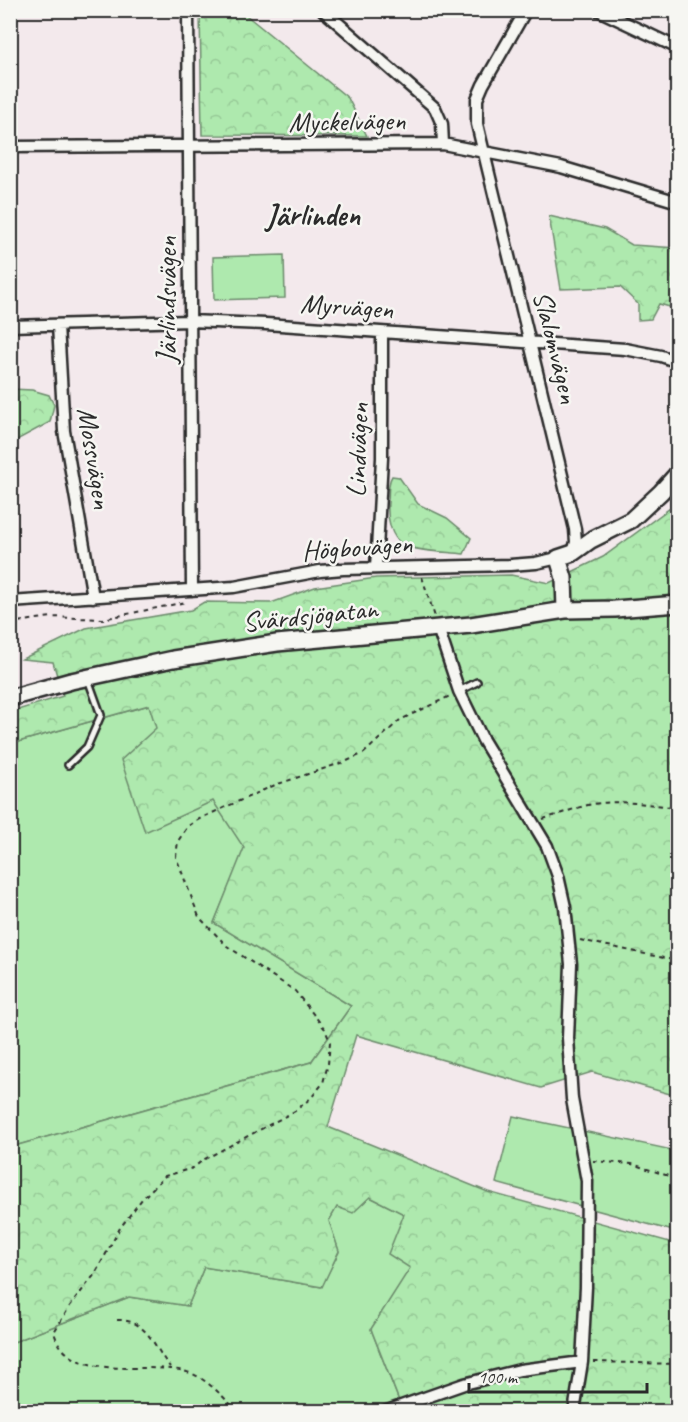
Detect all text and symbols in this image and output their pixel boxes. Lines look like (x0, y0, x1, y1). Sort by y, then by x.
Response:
street label: Myckelvägen (288, 102, 406, 140)
district label: Järlinden (264, 196, 361, 234)
street label: Järlindsvägen (149, 236, 184, 366)
street label: Myrvägen (300, 285, 395, 327)
street label: Slalomvägen (525, 287, 587, 407)
street label: Lindvägen (338, 402, 376, 498)
street label: Mossvägen (70, 405, 120, 512)
street label: Högbovägen (301, 526, 414, 568)
street label: Svärdsjögatan (241, 590, 380, 639)
scale bar (469, 1356, 648, 1394)
text: 100 m (478, 1366, 519, 1388)

